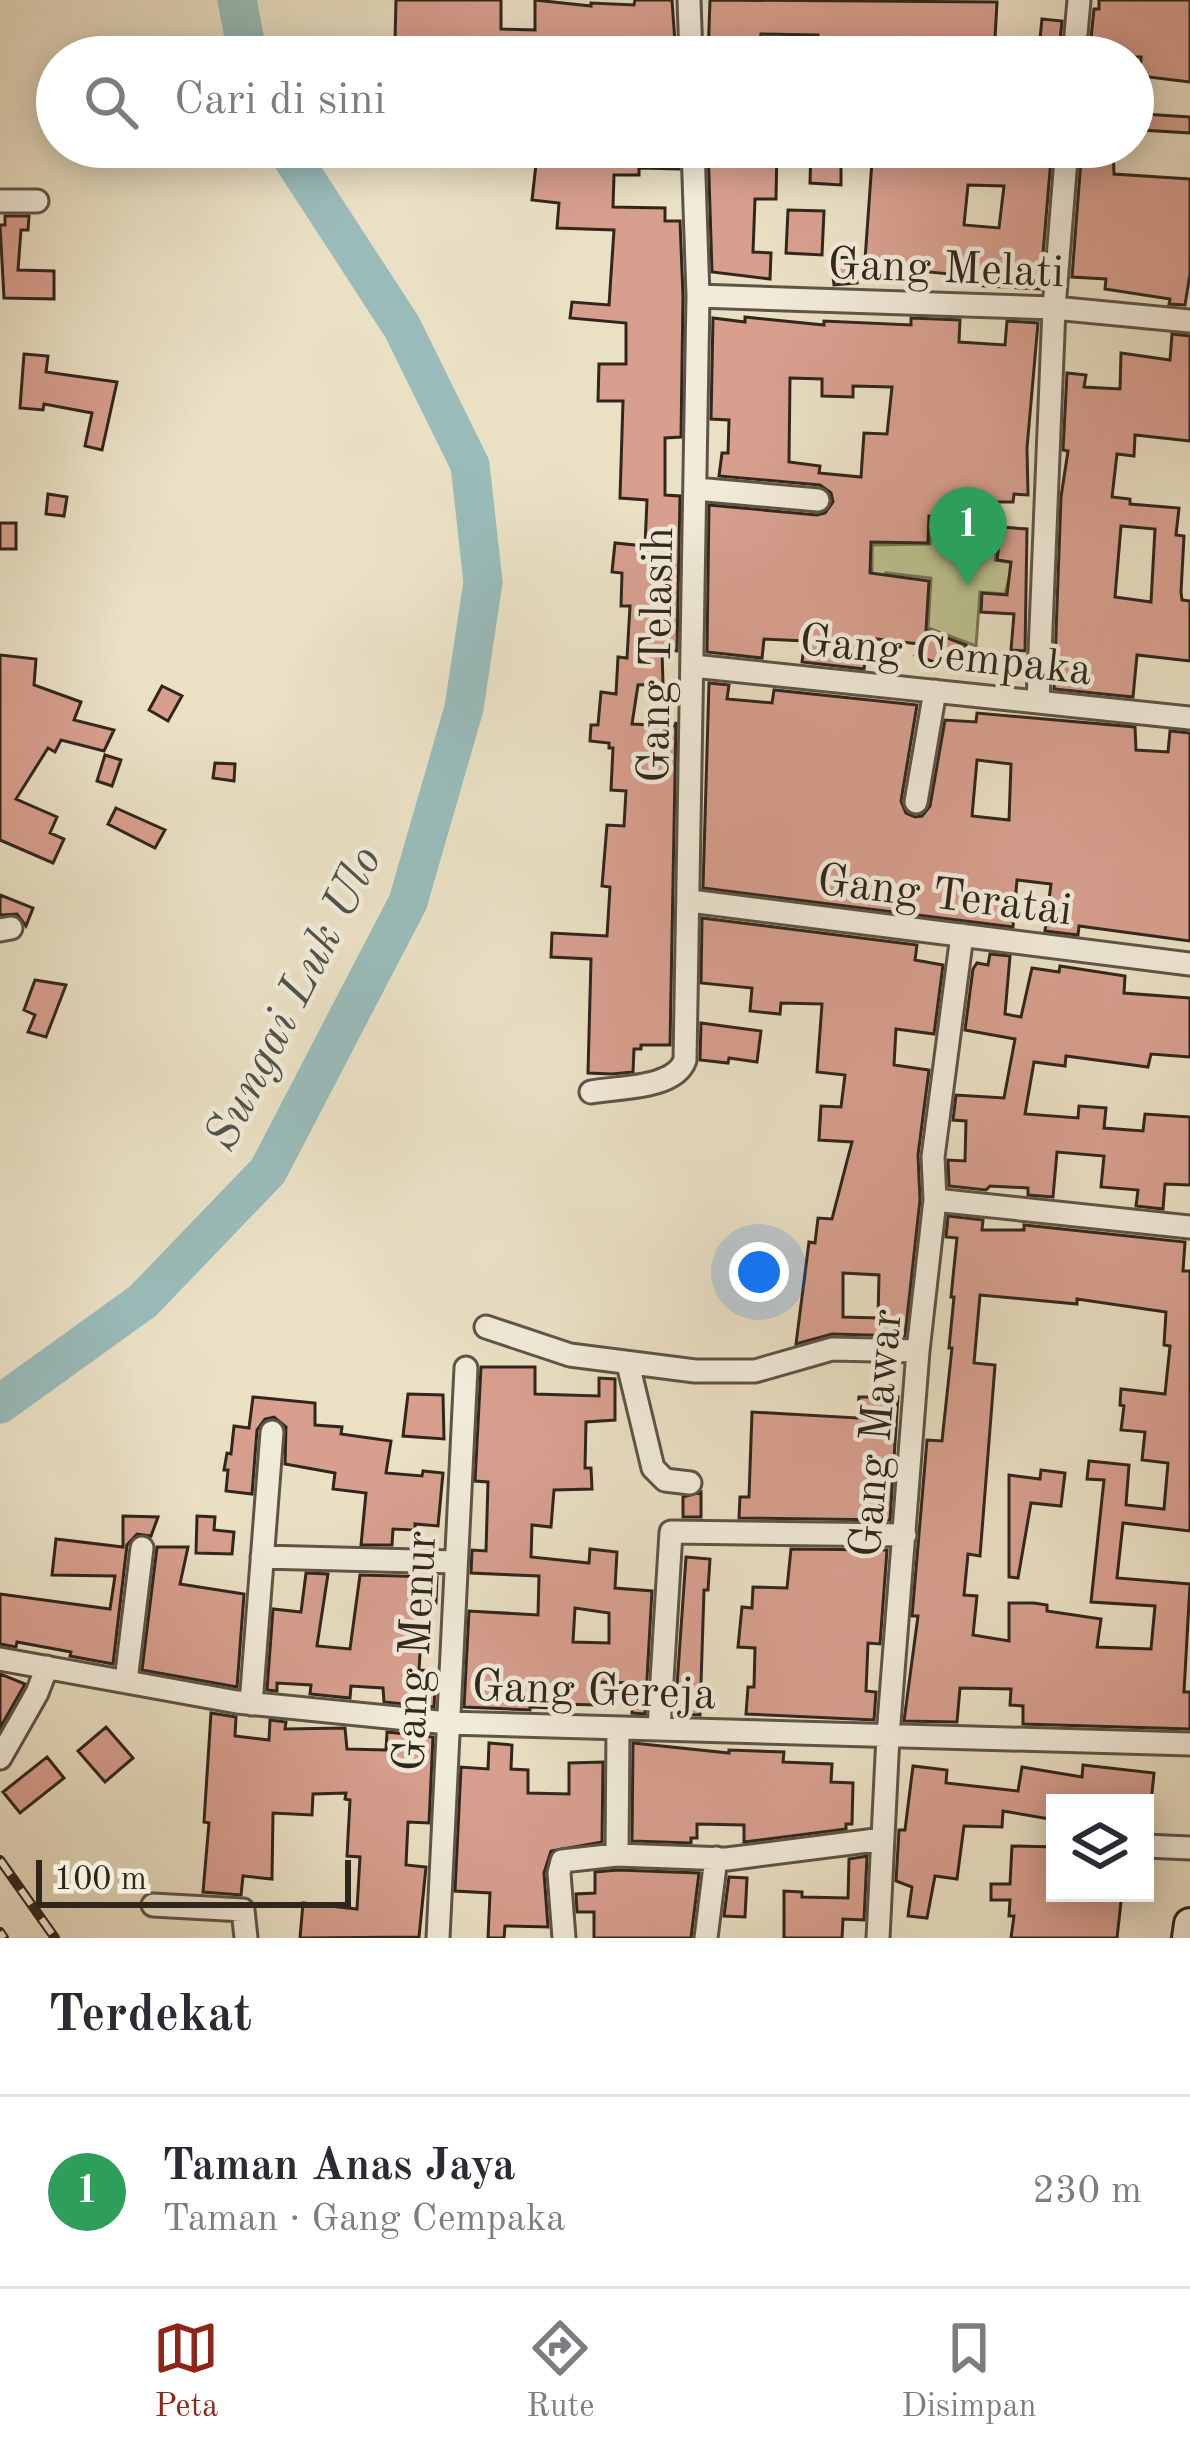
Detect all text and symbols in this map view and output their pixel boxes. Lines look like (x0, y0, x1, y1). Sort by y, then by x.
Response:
search box (36, 36, 1154, 168)
icon: search (78, 69, 144, 135)
text: Cari di sini (174, 79, 386, 124)
street label: Gang Melati (827, 244, 1065, 297)
pin: 1 (929, 487, 1007, 586)
street label: Gang Telasih (634, 527, 683, 784)
street label: Gang Cempaka (797, 620, 1094, 695)
water label: Sungai Luk Ulo (197, 839, 392, 1158)
street label: Gang Teratai (814, 860, 1074, 935)
your location (729, 1242, 789, 1302)
street label: Gang Mawar (845, 1307, 912, 1559)
street label: Gang Menur (389, 1530, 446, 1773)
street label: Gang Gereja (471, 1666, 717, 1719)
map controls (1046, 1794, 1154, 1902)
button: layers (1046, 1794, 1154, 1902)
scale bar (36, 1854, 351, 1907)
text: 100 m (54, 1864, 147, 1897)
text: Terdekat (48, 1991, 252, 2042)
text: Taman Anas Jaya (162, 2145, 516, 2190)
text: 1 (76, 2172, 98, 2211)
text: 230 m (1032, 2172, 1142, 2211)
text: Taman · Gang Cempaka (162, 2200, 566, 2239)
tab: Peta (153, 2315, 219, 2428)
tab: Rute (526, 2315, 594, 2428)
tab: Disimpan (901, 2315, 1037, 2428)

